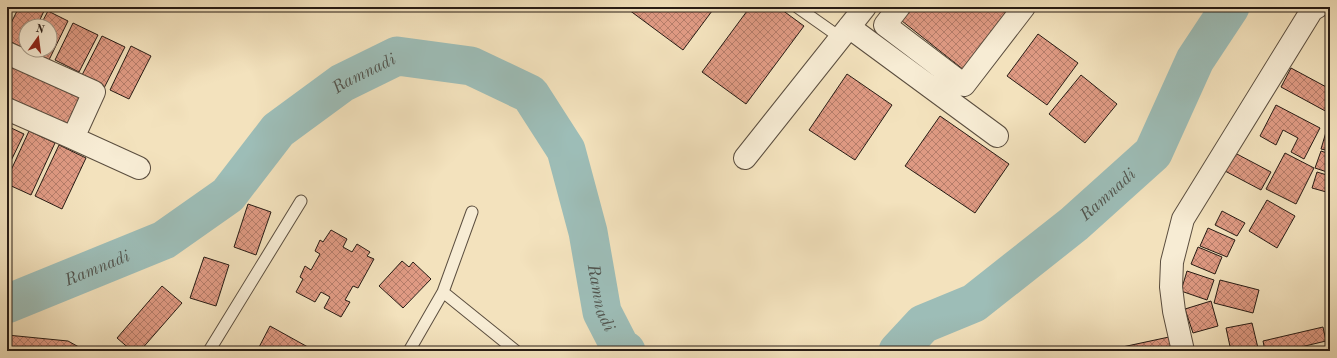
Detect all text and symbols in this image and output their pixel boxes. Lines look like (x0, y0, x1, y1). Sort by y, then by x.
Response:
north arrow (18, 18, 58, 58)
text: N (35, 23, 46, 36)
water label: Ramnadi (329, 51, 399, 98)
water label: Ramnadi (1076, 166, 1140, 225)
water label: Ramnadi (61, 248, 133, 290)
water label: Ramnadi (584, 262, 618, 335)

